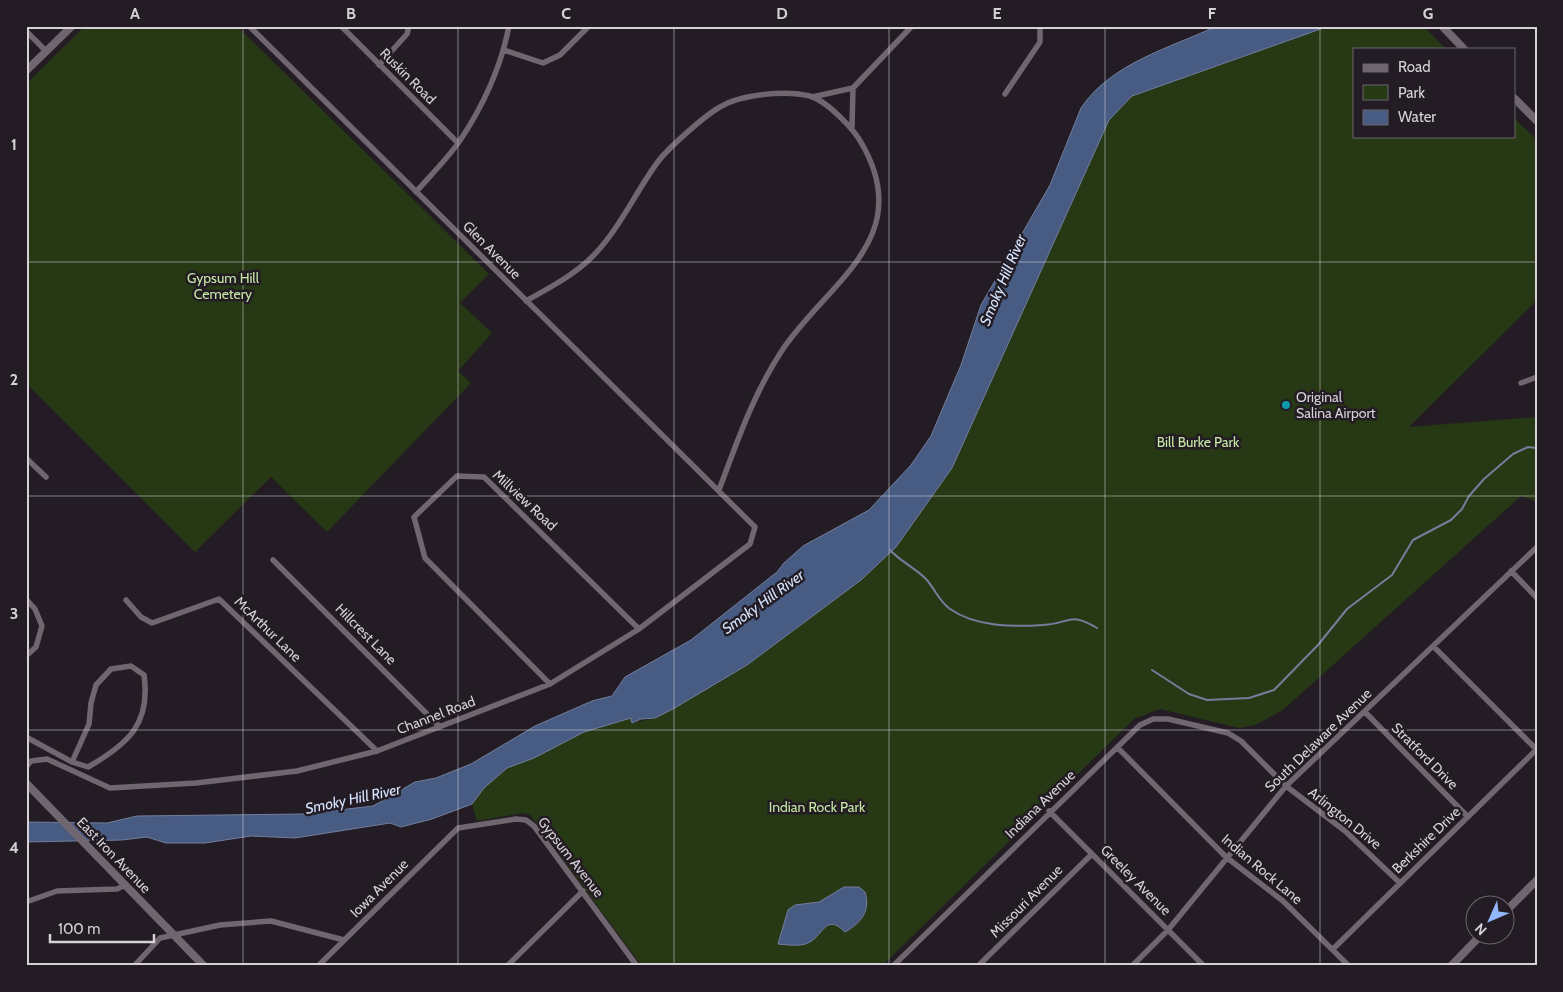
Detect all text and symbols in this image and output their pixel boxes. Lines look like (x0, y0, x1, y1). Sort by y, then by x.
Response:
text: A (130, 4, 140, 23)
text: B (346, 4, 356, 23)
text: C (561, 4, 571, 23)
text: D (776, 4, 788, 23)
text: E (992, 4, 1002, 23)
text: F (1208, 4, 1217, 23)
text: G (1423, 4, 1433, 23)
street label: Ruskin Road (376, 44, 440, 108)
legend (1353, 48, 1516, 138)
text: Road (1398, 58, 1431, 76)
text: Park (1398, 84, 1425, 102)
text: Water (1398, 108, 1436, 126)
text: 1 (11, 135, 17, 154)
street label: Glen Avenue (459, 217, 525, 283)
water label: Smoky Hill River (976, 231, 1031, 328)
park label: Gypsum Hill Cemetery (187, 269, 260, 303)
text: 2 (10, 370, 18, 389)
place label: Original Salina Airport (1296, 388, 1376, 422)
marker: Original Salina Airport (1280, 399, 1292, 411)
park label: Bill Burke Park (1157, 433, 1240, 451)
street label: Millview Road (489, 466, 561, 534)
water label: Smoky Hill River (718, 565, 809, 638)
street label: McArthur Lane (231, 592, 305, 666)
street label: Hillcrest Lane (332, 600, 400, 668)
text: 3 (10, 604, 18, 623)
street label: South Delaware Avenue (1261, 684, 1375, 796)
street label: Channel Road (394, 692, 478, 738)
street label: Stratford Drive (1388, 719, 1462, 793)
street label: Indiana Avenue (1001, 766, 1079, 842)
water label: Smoky Hill River (304, 780, 404, 818)
street label: Arlington Drive (1305, 783, 1385, 853)
park label: Indian Rock Park (769, 798, 866, 816)
street label: Berkshire Drive (1388, 803, 1464, 877)
street label: East Iron Avenue (73, 813, 155, 897)
street label: Gypsum Avenue (534, 813, 608, 901)
street label: Indian Rock Lane (1218, 830, 1306, 908)
text: 4 (9, 838, 19, 857)
street label: Greeley Avenue (1097, 841, 1175, 919)
street label: Iowa Avenue (346, 855, 412, 921)
street label: Missouri Avenue (986, 861, 1066, 941)
north arrow (1466, 894, 1516, 944)
scale bar (50, 912, 154, 944)
text: N (1471, 919, 1491, 939)
text: 100 m (58, 920, 100, 938)

